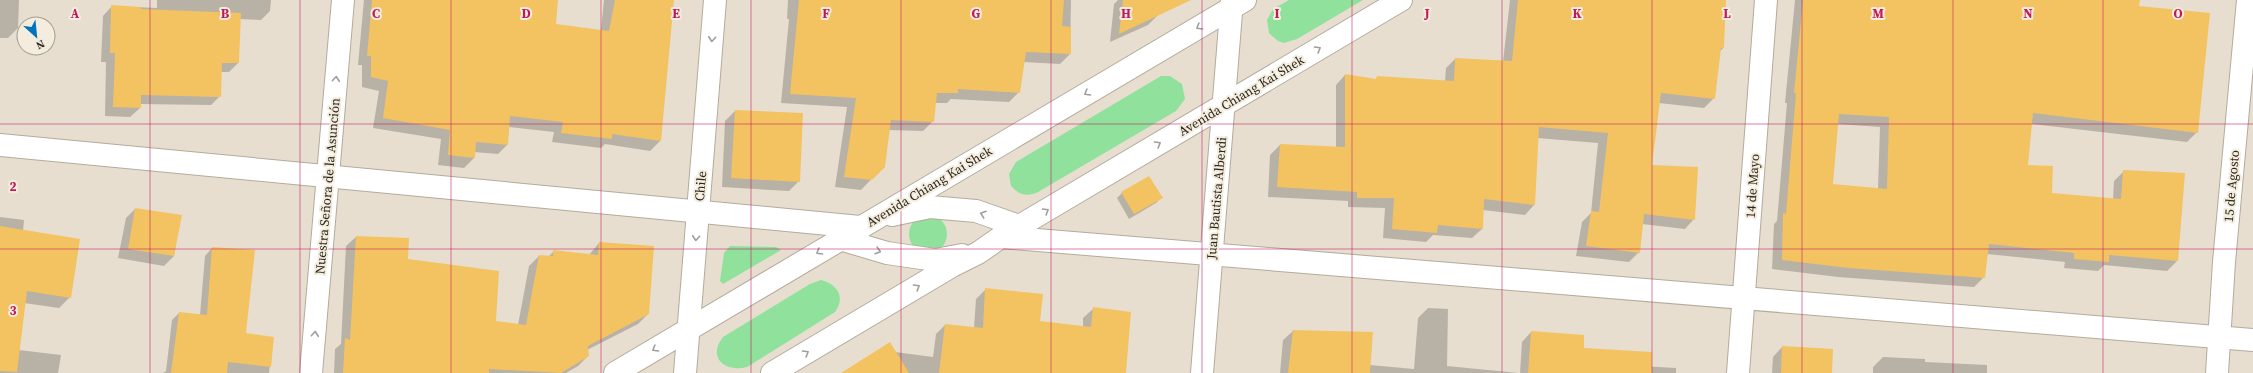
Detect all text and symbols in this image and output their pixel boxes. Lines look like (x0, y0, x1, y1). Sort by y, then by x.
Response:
text: A (71, 5, 80, 22)
text: B (221, 5, 230, 22)
text: C (372, 5, 380, 22)
text: D (521, 5, 531, 22)
text: E (672, 5, 680, 22)
text: F (822, 5, 830, 22)
text: G (972, 5, 981, 22)
text: H (1121, 5, 1131, 22)
text: I (1274, 5, 1280, 22)
text: J (1423, 5, 1430, 22)
text: K (1572, 5, 1582, 22)
text: L (1723, 5, 1731, 22)
text: M (1872, 5, 1884, 22)
text: N (2023, 5, 2033, 22)
text: O (2173, 5, 2183, 22)
north arrow (16, 16, 56, 56)
one-way arrow (1196, 22, 1203, 29)
text: N (33, 36, 47, 53)
one-way arrow (708, 36, 717, 42)
one-way arrow (1314, 47, 1321, 54)
street label: Avenida Chiang Kai Shek (1175, 51, 1308, 140)
one-way arrow (332, 76, 341, 82)
one-way arrow (1084, 88, 1091, 96)
street label: Nuestra Señora de la Asunción (311, 97, 344, 275)
street label: Juan Bautista Alberdi (1203, 136, 1230, 261)
street label: Avenida Chiang Kai Shek (863, 142, 996, 231)
one-way arrow (1154, 142, 1161, 149)
street label: 15 de Agosto (2220, 149, 2243, 223)
street label: 14 de Mayo (1742, 153, 1763, 219)
street label: Chile (691, 170, 710, 202)
text: 2 (9, 178, 17, 195)
one-way arrow (1042, 208, 1049, 215)
one-way arrow (979, 210, 986, 218)
one-way arrow (691, 235, 700, 241)
one-way arrow (874, 246, 881, 254)
one-way arrow (816, 247, 823, 254)
one-way arrow (913, 284, 920, 291)
text: 3 (9, 302, 17, 319)
one-way arrow (310, 331, 319, 337)
one-way arrow (652, 344, 659, 351)
one-way arrow (802, 351, 809, 358)

